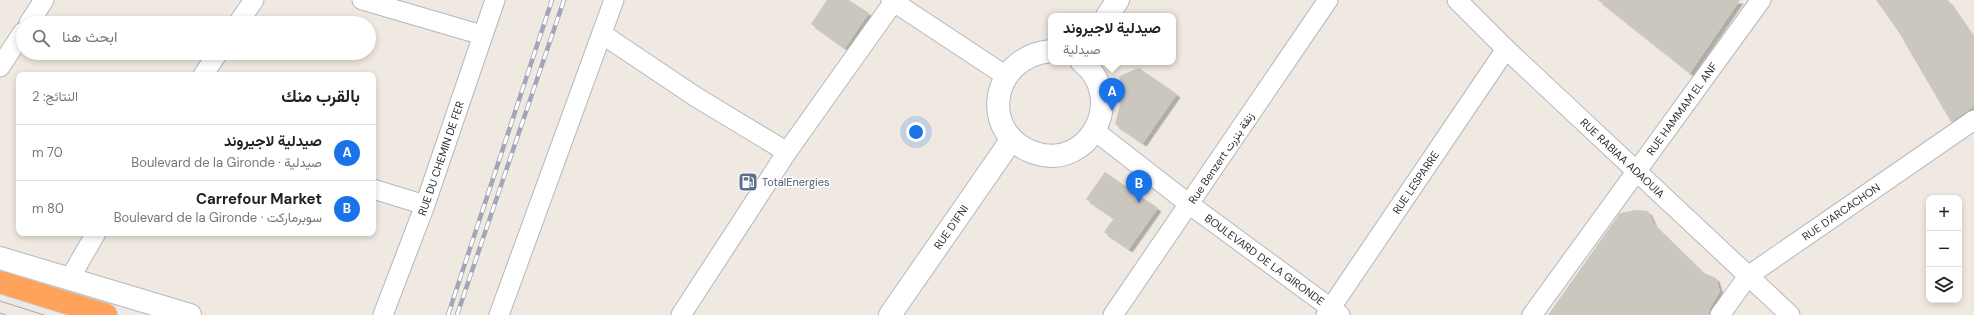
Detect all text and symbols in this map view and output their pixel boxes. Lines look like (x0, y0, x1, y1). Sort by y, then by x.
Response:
popup (1048, 13, 1176, 65)
search box (16, 16, 376, 60)
text: صيدلية لاجيروند (1063, 18, 1161, 38)
icon: search (30, 27, 52, 49)
text: ابحث هنا (62, 27, 117, 47)
text: صيدلية (1063, 41, 1101, 58)
street label: RUE HAMMAM EL ANF (1643, 59, 1720, 158)
pin: A (1099, 78, 1125, 111)
text: بالقرب منك (281, 85, 360, 107)
text: النتائج: 2 (32, 88, 78, 105)
street label: RUE DU CHEMIN DE FER (415, 99, 467, 218)
street label: Rue Benzert زنقة بنزرت (1185, 109, 1257, 207)
street label: RUE RABIAA ADAOUIA (1577, 115, 1668, 201)
your location (906, 122, 926, 142)
text: صيدلية لاجيروند (224, 131, 322, 151)
text: 70 m (32, 144, 63, 161)
text: A (342, 144, 352, 161)
street label: RUE LESPARRE (1389, 148, 1442, 217)
text: صيدلية · Boulevard de la Gironde (131, 154, 322, 171)
pin: B (1126, 170, 1152, 203)
fuel station icon: TotalEnergies (737, 171, 759, 193)
place label: TotalEnergies (762, 175, 830, 189)
street label: RUE D'ARCACHON (1799, 180, 1883, 244)
text: Carrefour Market (196, 189, 322, 209)
map controls (1926, 195, 1962, 303)
button: + (1926, 195, 1962, 231)
text: 80 m (32, 200, 64, 217)
text: B (343, 200, 351, 217)
street label: RUE D'IFNI (931, 202, 971, 252)
text: سوبرماركت · Boulevard de la Gironde (114, 209, 322, 226)
street label: BOULEVARD DE LA GIRONDE (1202, 211, 1327, 308)
button: − (1926, 231, 1962, 267)
button: layers (1926, 267, 1962, 303)

